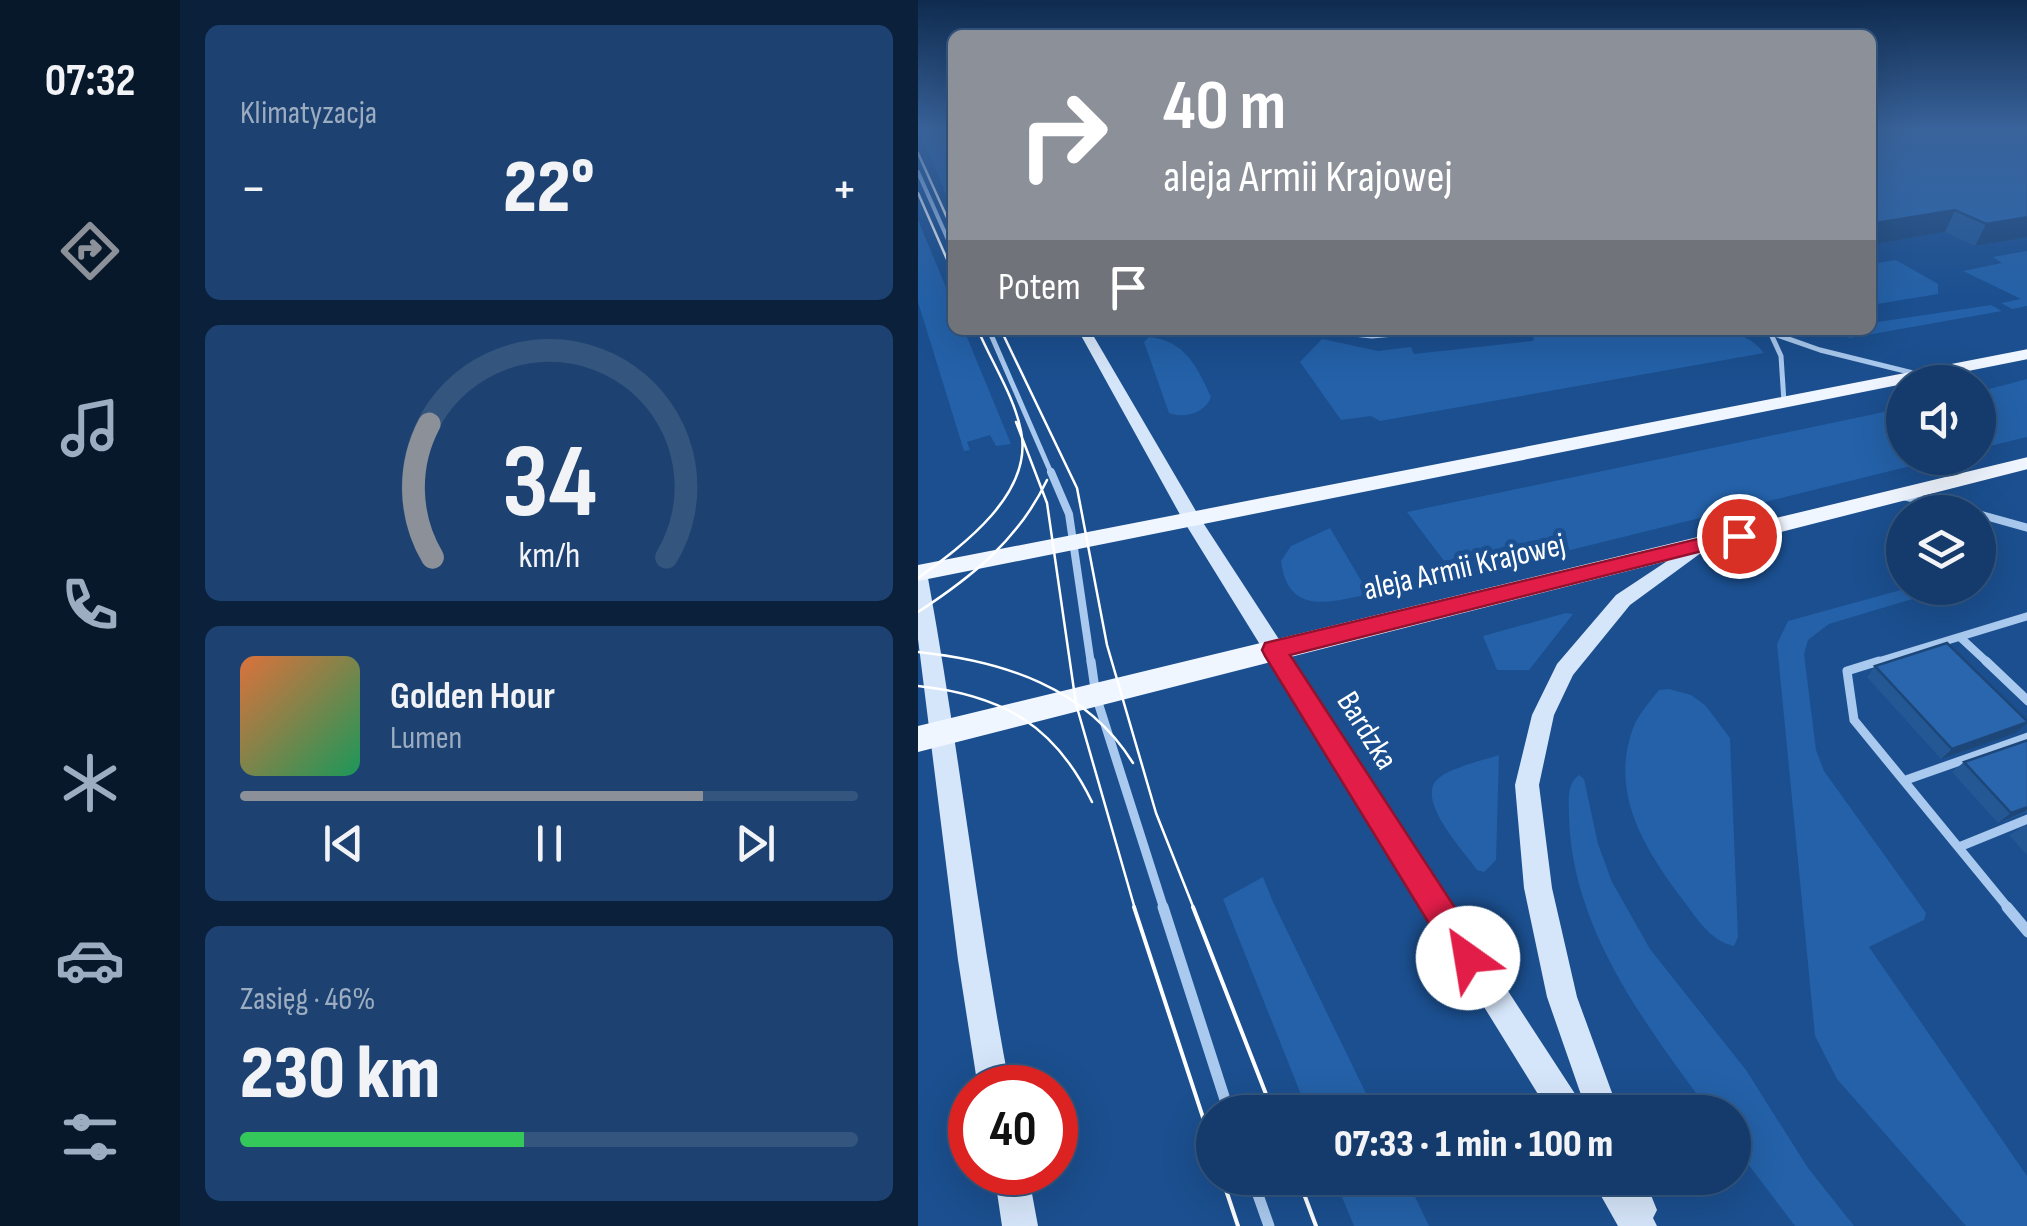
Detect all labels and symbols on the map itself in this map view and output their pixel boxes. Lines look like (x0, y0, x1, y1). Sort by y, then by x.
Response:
pin (1697, 494, 1782, 579)
street label: aleja Armii Krajowej (1360, 525, 1569, 610)
street label: Bardzka (1328, 685, 1406, 777)
position arrow (1416, 906, 1520, 1010)
speed limit sign: 40 (948, 1065, 1078, 1195)

